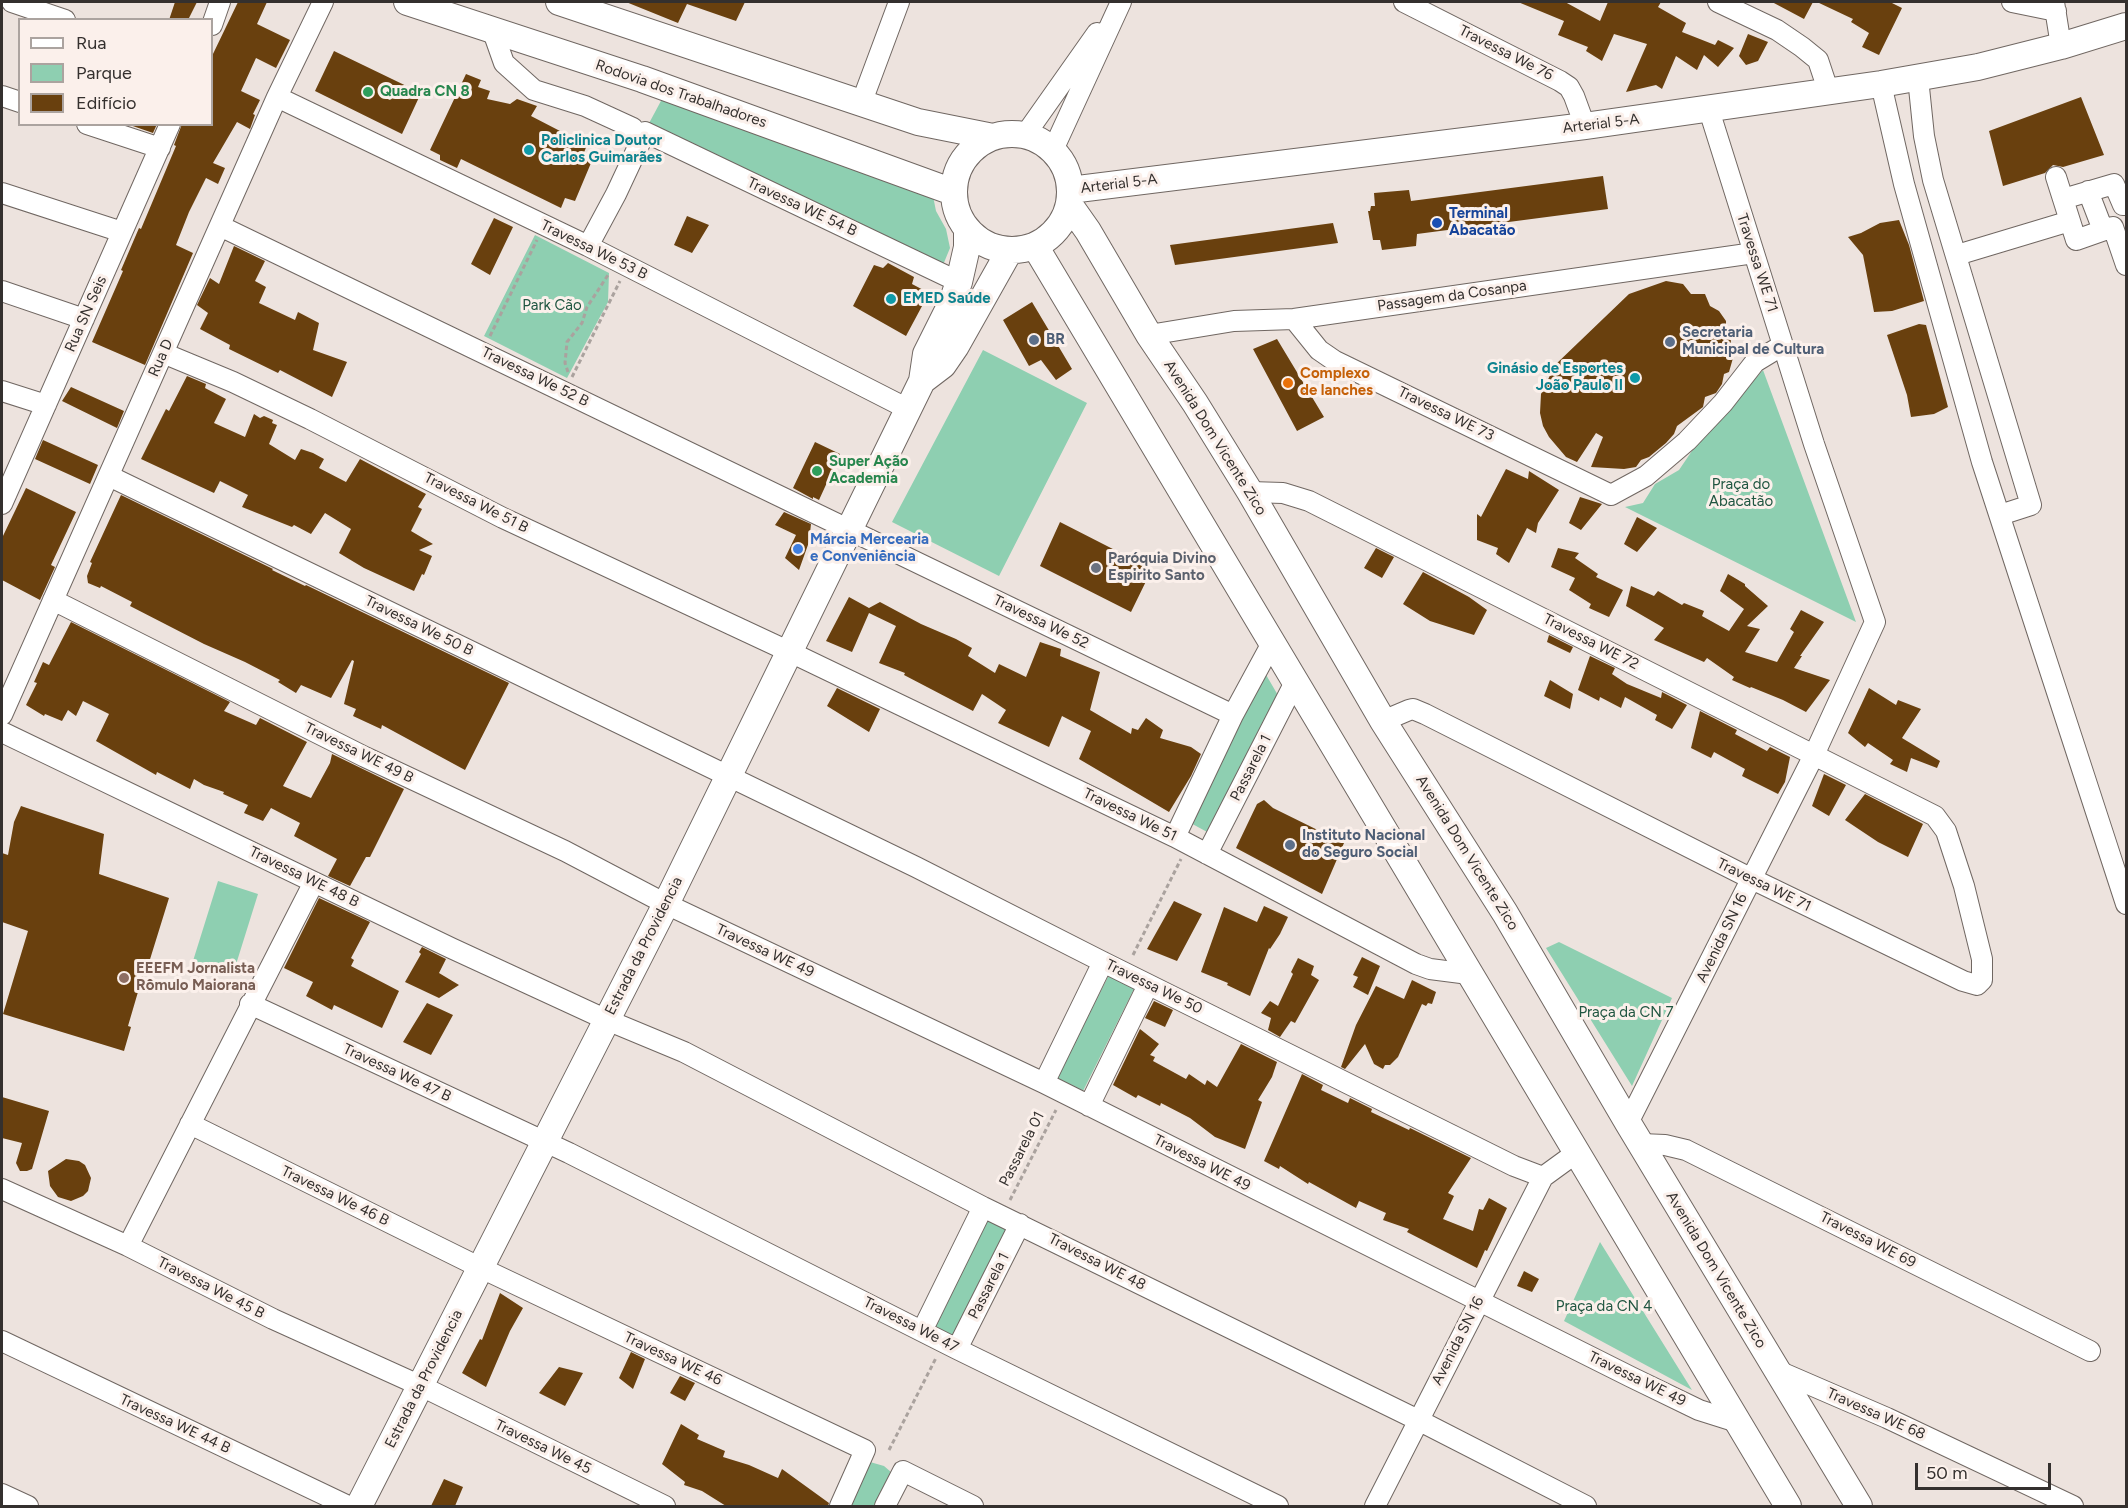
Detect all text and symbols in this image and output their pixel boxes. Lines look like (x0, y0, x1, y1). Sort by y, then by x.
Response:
legend (18, 18, 213, 126)
street label: Travessa We 76 (1456, 21, 1556, 85)
text: Rua (76, 32, 107, 54)
street label: Rodovia dos Trabalhadores (593, 56, 769, 132)
text: Parque (76, 62, 132, 84)
place label: Quadra CN 8 (380, 83, 470, 101)
marker: Quadra CN 8 (361, 85, 375, 99)
text: Edifício (76, 92, 137, 114)
street label: Arterial 5-A (1562, 110, 1640, 138)
place label: Policlinica Doutor Carlos Guimarães (541, 132, 662, 167)
marker: Policlinica Doutor Carlos Guimarães (522, 143, 536, 157)
street label: Arterial 5-A (1080, 170, 1158, 198)
street label: Travessa WE 54 B (744, 174, 860, 240)
place label: Terminal Abacatão (1449, 205, 1515, 240)
street label: Travessa WE 71 (1733, 211, 1781, 315)
street label: Travessa We 53 B (538, 216, 650, 284)
marker: Terminal Abacatão (1430, 216, 1444, 230)
street label: Rua SN Seis (61, 273, 111, 355)
street label: Passagem da Cosanpa (1376, 277, 1528, 315)
place label: EMED Saúde (903, 290, 990, 308)
marker: EMED Saúde (884, 292, 898, 306)
park label: Park Cão (522, 297, 582, 315)
place label: Secretaria Municipal de Cultura (1682, 324, 1824, 359)
place label: BR (1046, 331, 1065, 349)
marker: BR (1027, 333, 1041, 347)
marker: Secretaria Municipal de Cultura (1663, 335, 1677, 349)
street label: Rua D (145, 336, 177, 380)
street label: Travessa We 52 B (479, 343, 591, 411)
street label: Avenida Dom Vicente Zico (1160, 357, 1270, 519)
place label: Ginásio de Esportes João Paulo II (1487, 360, 1623, 395)
place label: Complexo de lanches (1300, 365, 1373, 400)
marker: Ginásio de Esportes João Paulo II (1628, 371, 1642, 385)
marker: Complexo de lanches (1281, 376, 1295, 390)
street label: Travessa WE 73 (1395, 383, 1497, 445)
place label: Super Ação Academia (829, 453, 909, 488)
marker: Super Ação Academia (810, 464, 824, 478)
street label: Travessa We 51 B (421, 469, 531, 537)
park label: Praça do Abacatão (1709, 476, 1773, 511)
place label: Márcia Mercearia e Conveniência (810, 531, 929, 566)
marker: Márcia Mercearia e Conveniência (791, 542, 805, 556)
place label: Paróquia Divino Espirito Santo (1108, 550, 1216, 585)
marker: Paróquia Divino Espirito Santo (1089, 561, 1103, 575)
street label: Travessa We 52 (990, 591, 1092, 653)
street label: Travessa We 50 B (362, 592, 476, 660)
street label: Travessa WE 72 (1540, 610, 1642, 674)
street label: Travessa WE 49 B (302, 719, 416, 787)
street label: Passarela 1 (1227, 732, 1275, 804)
street label: Avenida Dom Vicente Zico (1412, 772, 1522, 934)
street label: Travessa We 51 (1080, 785, 1180, 845)
place label: Instituto Nacional do Seguro Social (1302, 827, 1425, 862)
marker: Instituto Nacional do Seguro Social (1283, 838, 1297, 852)
street label: Travessa WE 48 B (246, 843, 362, 911)
street label: Travessa WE 71 (1714, 854, 1814, 916)
street label: Estrada da Providencia (601, 874, 687, 1018)
street label: Avenida SN 16 (1693, 890, 1751, 986)
street label: Travessa WE 49 (713, 920, 817, 982)
street label: Travessa We 50 (1103, 956, 1205, 1018)
place label: EEEFM Jornalista Rômulo Maiorana (136, 960, 256, 995)
marker: EEEFM Jornalista Rômulo Maiorana (117, 971, 131, 985)
park label: Praça da CN 7 (1578, 1004, 1674, 1022)
street label: Travessa We 47 B (340, 1040, 454, 1106)
street label: Passarela 01 (995, 1109, 1049, 1189)
street label: Travessa WE 49 (1151, 1131, 1253, 1195)
street label: Travessa We 46 B (278, 1162, 392, 1230)
street label: Avenida Dom Vicente Zico (1662, 1189, 1770, 1351)
street label: Travessa WE 69 (1817, 1208, 1919, 1272)
street label: Travessa WE 48 (1045, 1230, 1149, 1294)
street label: Passarela 1 (965, 1250, 1013, 1322)
street label: Travessa We 45 B (154, 1253, 268, 1323)
street label: Travessa We 47 (860, 1293, 962, 1357)
street label: Avenida SN 16 (1428, 1294, 1488, 1388)
park label: Praça da CN 4 (1556, 1298, 1652, 1316)
street label: Estrada da Providencia (381, 1307, 467, 1451)
street label: Travessa WE 46 (621, 1328, 725, 1390)
street label: Travessa WE 49 (1585, 1348, 1689, 1410)
street label: Travessa WE 68 (1824, 1384, 1928, 1444)
street label: Travessa WE 44 B (117, 1391, 233, 1457)
street label: Travessa We 45 (492, 1416, 594, 1478)
scale bar (1918, 1451, 2054, 1489)
text: 50 m (1926, 1462, 1968, 1484)

